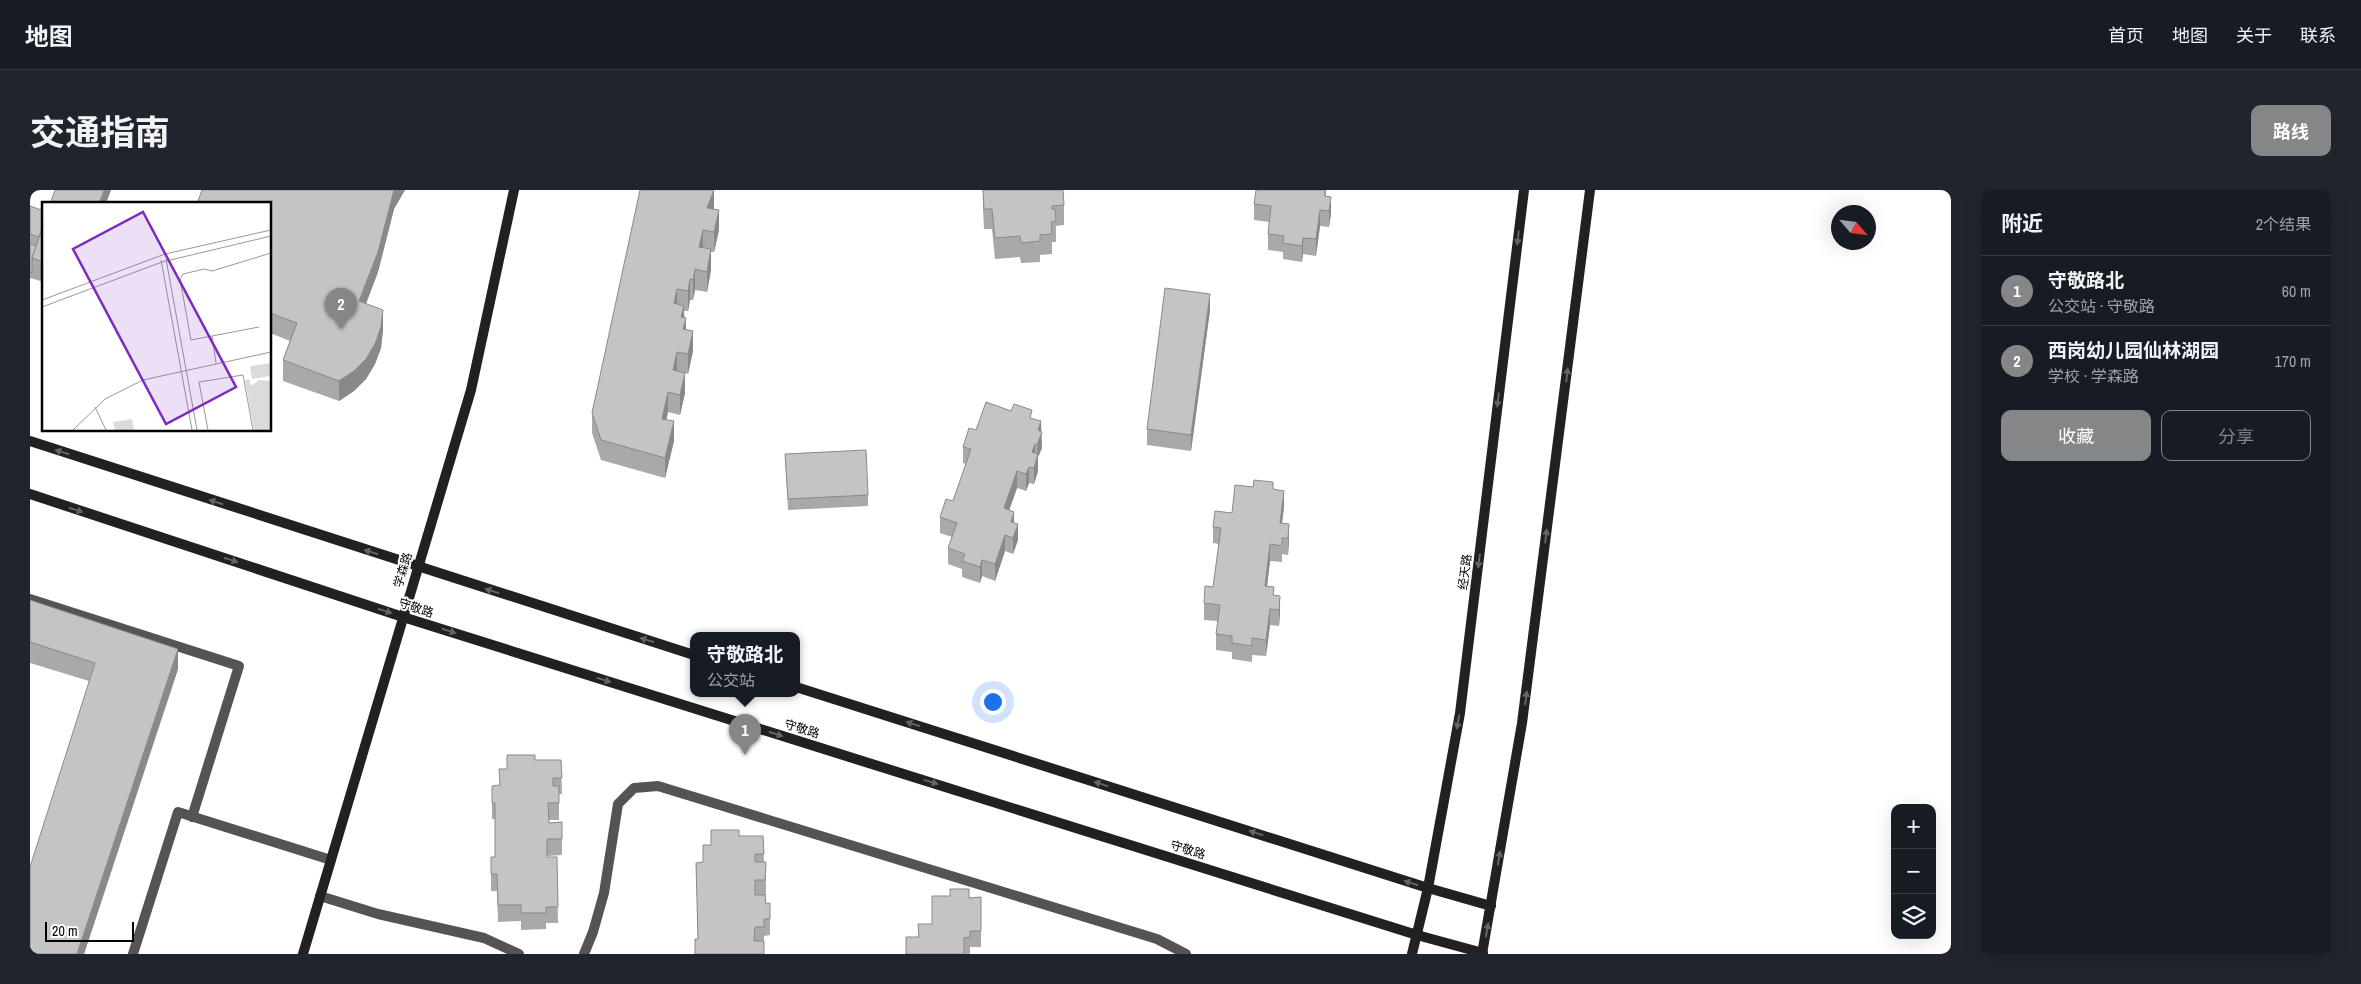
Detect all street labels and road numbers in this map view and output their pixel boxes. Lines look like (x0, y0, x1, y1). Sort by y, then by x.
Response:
street label: 学森路 (390, 550, 416, 590)
street label: 经天路 (1455, 553, 1475, 591)
street label: 守敬路 (396, 595, 436, 621)
street label: 守敬路 (782, 716, 822, 742)
street label: 守敬路 (1168, 837, 1208, 863)

